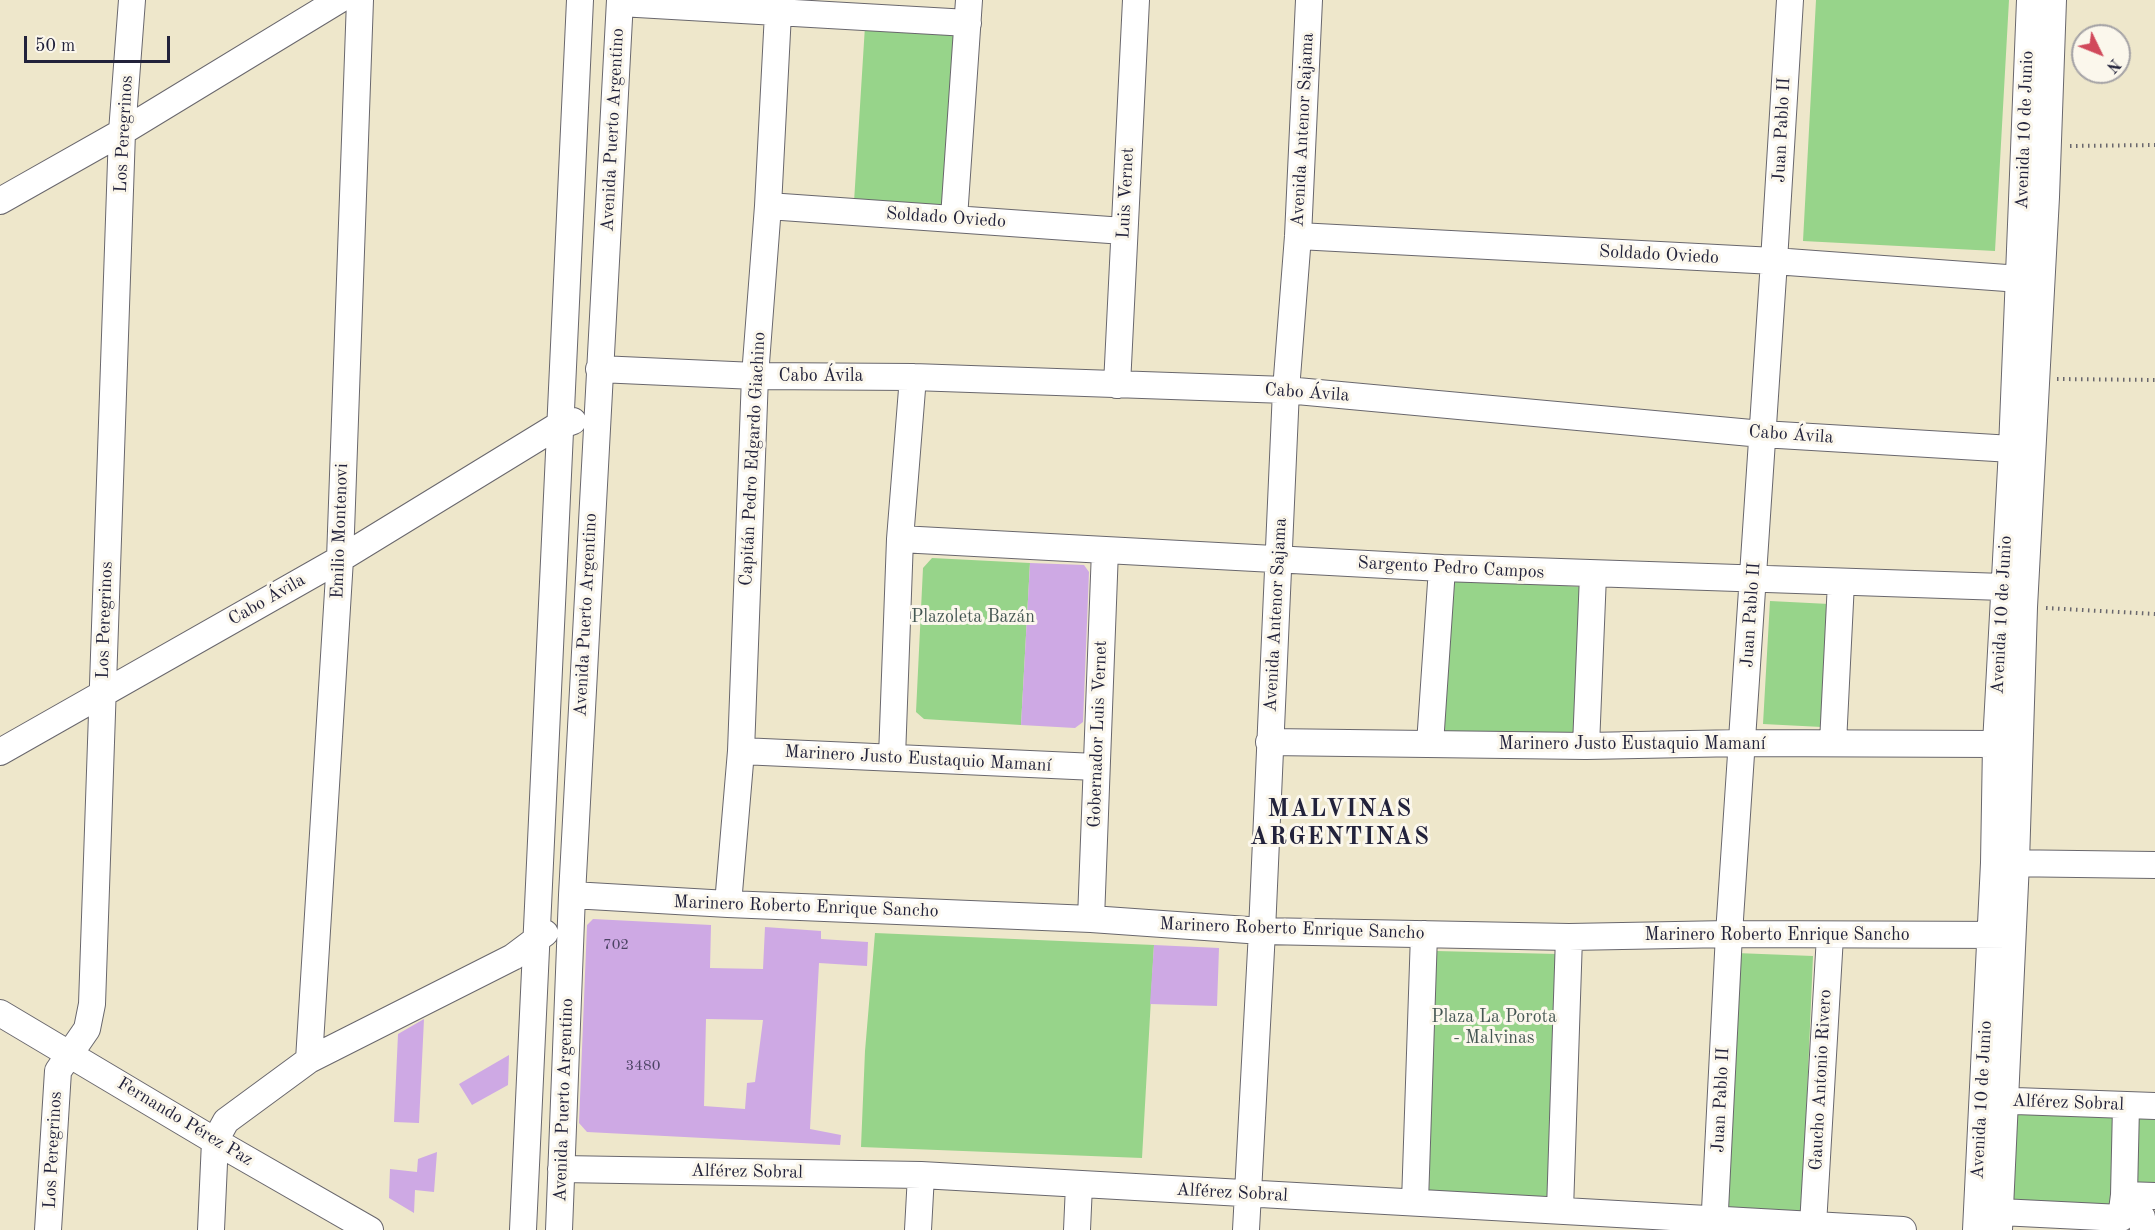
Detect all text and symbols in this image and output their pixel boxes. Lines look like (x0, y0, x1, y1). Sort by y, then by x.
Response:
scale bar (27, 24, 172, 62)
north arrow (2071, 24, 2131, 84)
street label: Avenida Puerto Argentino (597, 28, 629, 232)
street label: Avenida Antenor Sajama (1287, 32, 1319, 228)
text: 50 m (35, 37, 75, 55)
street label: Avenida 10 de Junio (2011, 50, 2039, 210)
text: N (2103, 55, 2123, 75)
street label: Los Peregrinos (110, 75, 138, 193)
street label: Juan Pablo II (1768, 77, 1796, 183)
street label: Luis Vernet (1113, 147, 1139, 239)
street label: Soldado Oviedo (885, 203, 1007, 233)
street label: Soldado Oviedo (1598, 241, 1720, 269)
street label: Capitán Pedro Edgardo Giachino (736, 331, 770, 587)
street label: Cabo Ávila (779, 365, 863, 387)
street label: Cabo Ávila (1264, 379, 1350, 407)
street label: Cabo Ávila (1748, 421, 1834, 449)
street label: Emilio Montenovi (327, 463, 353, 599)
street label: Avenida Puerto Argentino (570, 513, 602, 717)
street label: Avenida Antenor Sajama (1260, 517, 1292, 713)
street label: Avenida 10 de Junio (1987, 535, 2017, 695)
street label: Sargento Pedro Campos (1357, 552, 1545, 584)
street label: Los Peregrinos (92, 561, 118, 679)
street label: Juan Pablo II (1737, 562, 1765, 668)
street label: Cabo Ávila (225, 569, 309, 631)
park label: Plazoleta Bazán (911, 606, 1035, 628)
street label: Gobernador Luis Vernet (1084, 640, 1112, 828)
street label: Marinero Justo Eustaquio Mamaní (1498, 733, 1766, 755)
street label: Marinero Justo Eustaquio Mamaní (784, 741, 1052, 777)
district label: MALVINAS ARGENTINAS (1250, 796, 1430, 852)
street label: Marinero Roberto Enrique Sancho (673, 892, 939, 922)
street label: Marinero Roberto Enrique Sancho (1159, 914, 1425, 944)
street label: Marinero Roberto Enrique Sancho (1644, 924, 1910, 946)
house number: 702 (603, 936, 629, 954)
street label: Gaucho Antonio Rivero (1805, 989, 1837, 1171)
street label: Avenida Puerto Argentino (550, 998, 578, 1202)
park label: Plaza La Porota - Malvinas (1431, 1006, 1557, 1048)
street label: Avenida 10 de Junio (1967, 1020, 1997, 1180)
street label: Juan Pablo II (1707, 1047, 1735, 1153)
house number: 3480 (626, 1057, 660, 1075)
street label: Fernando Pérez Paz (113, 1073, 257, 1171)
street label: Alférez Sobral (2012, 1090, 2124, 1116)
street label: Los Peregrinos (39, 1091, 67, 1209)
street label: Alférez Sobral (691, 1160, 803, 1184)
street label: Alférez Sobral (1176, 1179, 1288, 1207)

